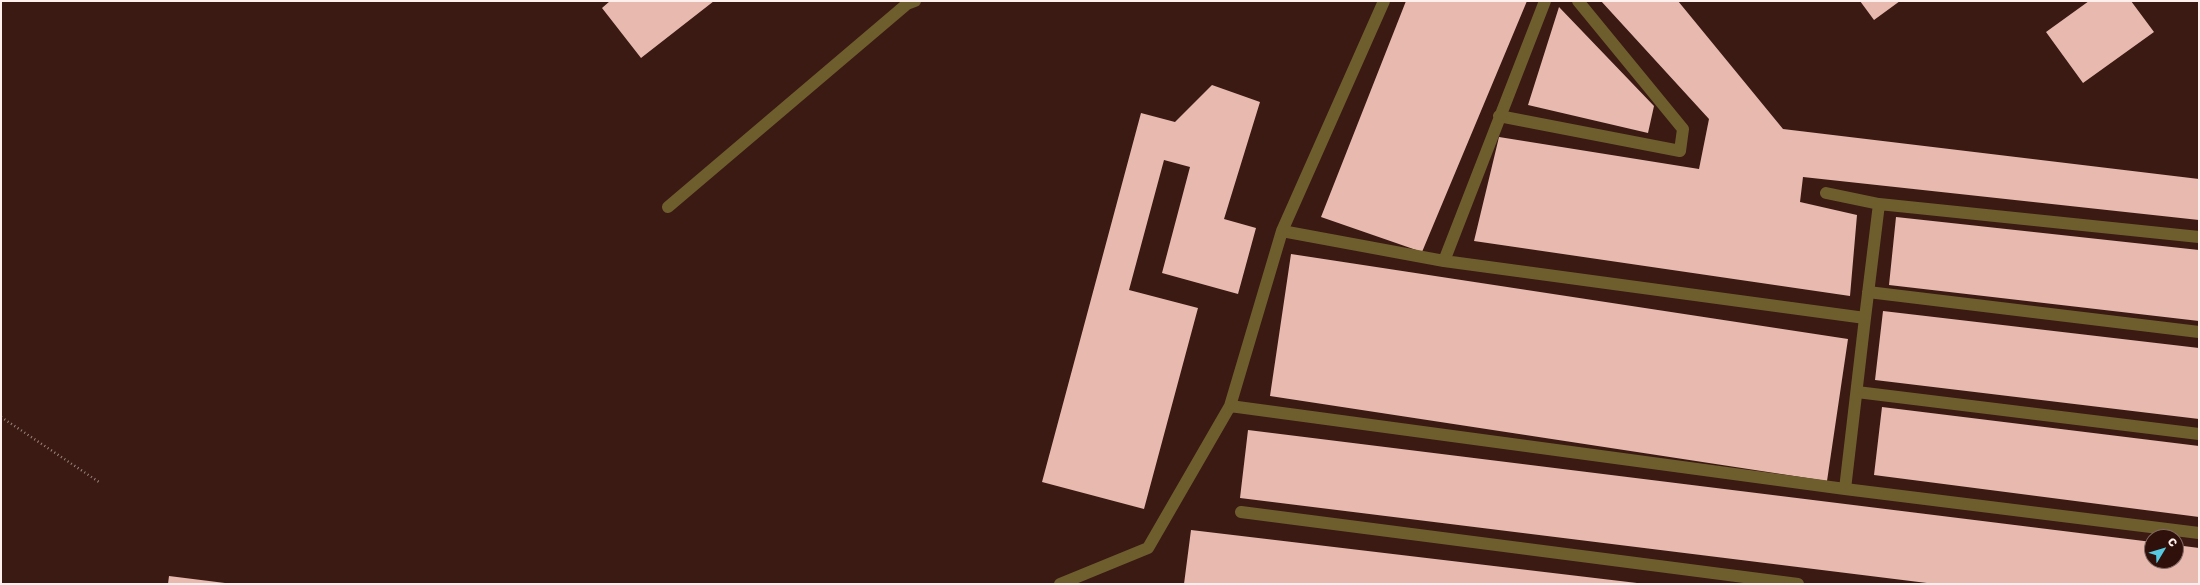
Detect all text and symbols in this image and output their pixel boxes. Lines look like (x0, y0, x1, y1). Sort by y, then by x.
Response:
north arrow (2144, 529, 2184, 569)
text: С (2166, 535, 2181, 549)

